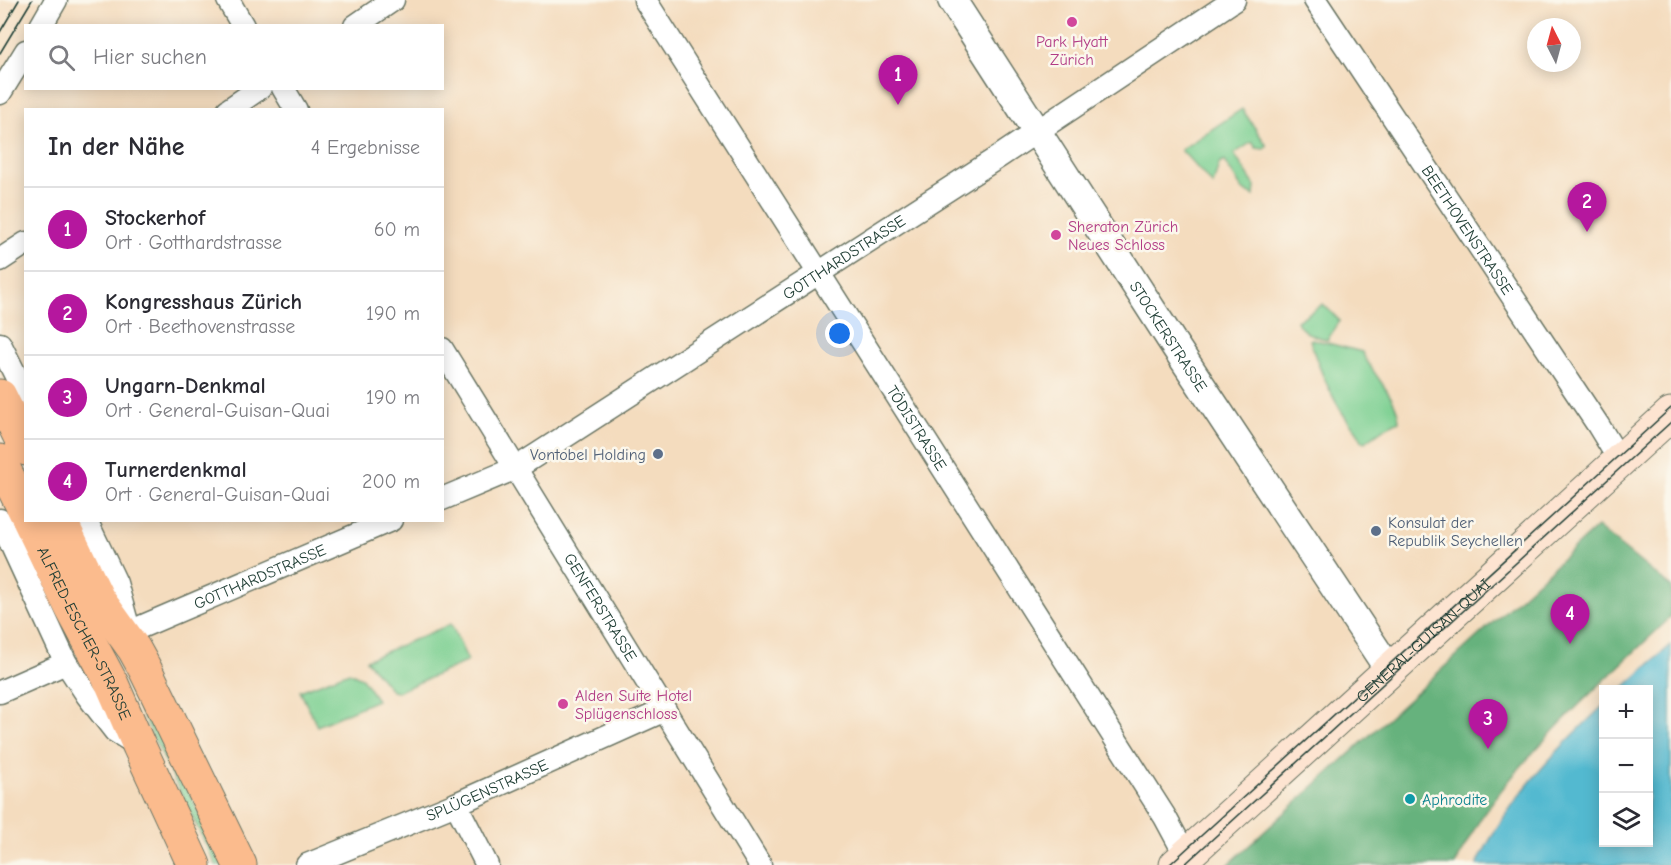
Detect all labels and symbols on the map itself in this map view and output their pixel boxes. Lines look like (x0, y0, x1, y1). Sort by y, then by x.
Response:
marker: Park Hyatt Zürich (1065, 15, 1079, 29)
north arrow (1527, 18, 1581, 72)
place label: Park Hyatt Zürich (1036, 33, 1108, 69)
pin: 1 (878, 56, 918, 105)
street label: BEETHOVENSTRASSE (1418, 162, 1517, 299)
pin: 2 (1568, 182, 1606, 232)
street label: GOTTHARDSTRASSE (780, 211, 909, 304)
place label: Sheraton Zürich Neues Schloss (1068, 218, 1178, 254)
marker: Sheraton Zürich Neues Schloss (1049, 228, 1063, 242)
street label: STOCKERSTRASSE (1126, 278, 1211, 395)
your location (825, 319, 854, 348)
street label: TÖDISTRASSE (883, 382, 950, 474)
place label: Vontobel Holding (530, 446, 646, 464)
marker: Vontobel Holding (651, 447, 665, 461)
place label: Konsulat der Republik Seychellen (1388, 514, 1523, 550)
marker: Konsulat der Republik Seychellen (1369, 524, 1383, 538)
street label: GOTTHARDSTRASSE (191, 541, 329, 613)
street label: ALFRED-ESCHER-STRASSE (33, 544, 135, 723)
street label: GENFERSTRASSE (560, 550, 640, 665)
street label: GENERAL-GUISAN-QUAI (1353, 575, 1494, 706)
pin: 4 (1550, 594, 1590, 644)
place label: Alden Suite Hotel Splügenschloss (575, 687, 692, 723)
marker: Alden Suite Hotel Splügenschloss (556, 697, 570, 711)
pin: 3 (1468, 700, 1508, 749)
street label: SPLÜGENSTRASSE (424, 756, 551, 825)
place label: Aphrodite (1422, 791, 1487, 809)
marker: Aphrodite (1403, 792, 1417, 806)

